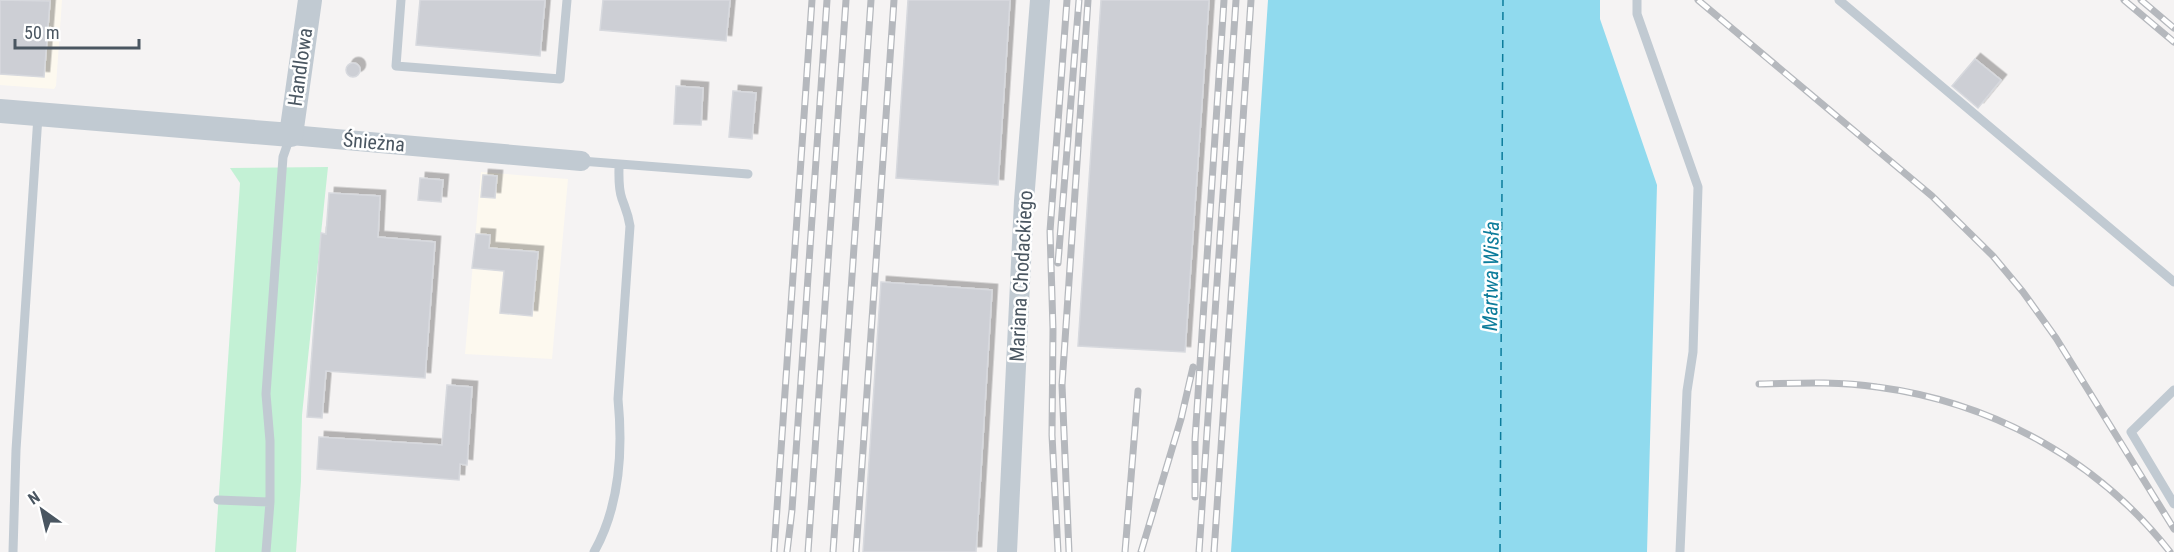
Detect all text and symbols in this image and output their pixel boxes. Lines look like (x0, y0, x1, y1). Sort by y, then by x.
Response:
scale bar (15, 12, 140, 50)
text: 50 m (24, 22, 59, 43)
street label: Handlowa (283, 26, 317, 108)
street label: Śnieżna (342, 127, 406, 157)
street label: Mariana Chodackiego (1005, 190, 1037, 362)
water label: Martwa Wisła (1478, 221, 1504, 331)
north arrow (12, 480, 72, 540)
text: N (25, 487, 43, 509)

